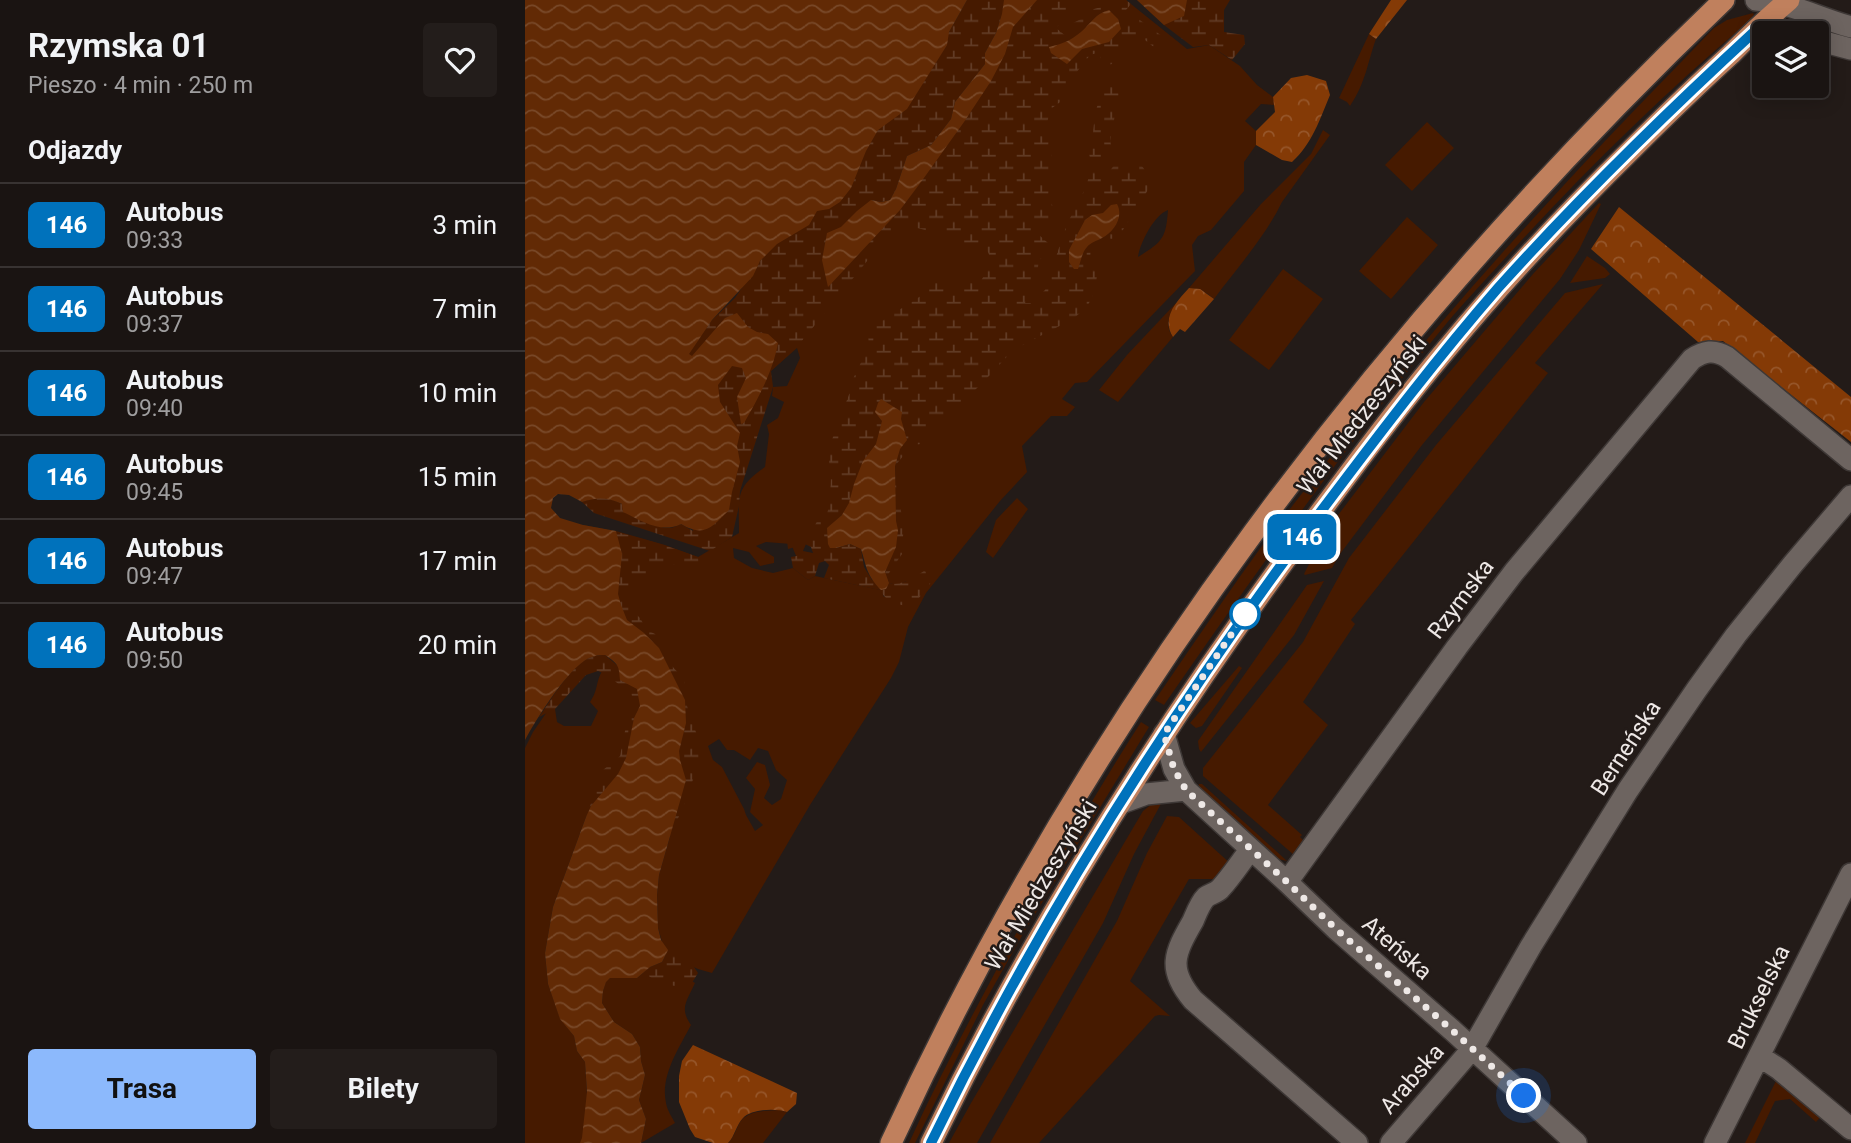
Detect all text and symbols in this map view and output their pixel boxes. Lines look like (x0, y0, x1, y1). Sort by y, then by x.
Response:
map controls (1752, 21, 1829, 98)
button: layers (1752, 21, 1829, 98)
button: heart (423, 23, 497, 97)
text: Rzymska 01 (28, 26, 209, 65)
text: Pieszo · 4 min · 250 m (28, 72, 253, 99)
text: Odjazdy (28, 135, 122, 165)
text: Autobus (126, 197, 224, 227)
text: 3 min (432, 210, 497, 240)
text: 146 (46, 211, 87, 239)
text: 09:33 (126, 227, 183, 254)
text: Autobus (126, 281, 224, 311)
text: 7 min (432, 294, 497, 324)
text: 146 (46, 295, 87, 323)
text: 09:37 (126, 311, 183, 338)
street label: Wał Miedzeszyński (1291, 330, 1433, 500)
text: Autobus (126, 365, 224, 395)
text: 10 min (418, 378, 497, 408)
text: 146 (46, 379, 87, 407)
text: 09:40 (126, 395, 183, 422)
text: Autobus (126, 449, 224, 479)
text: 15 min (418, 462, 497, 492)
text: 146 (46, 463, 87, 491)
text: 09:45 (126, 479, 183, 506)
line badge: 146 (1262, 514, 1342, 560)
text: 146 (1281, 523, 1323, 551)
text: Autobus (126, 533, 224, 563)
text: 17 min (418, 546, 497, 576)
text: 146 (46, 547, 87, 575)
street label: Rzymska (1422, 554, 1500, 644)
text: 09:47 (126, 563, 183, 590)
unlabelled marker (1230, 599, 1260, 629)
text: Autobus (126, 617, 224, 647)
text: 20 min (418, 630, 497, 660)
text: 146 (46, 631, 87, 659)
text: 09:50 (126, 647, 183, 674)
street label: Berneńska (1585, 695, 1667, 801)
street label: Wał Miedzeszyński (979, 795, 1103, 975)
street label: Ateńska (1357, 910, 1437, 986)
street label: Brukselska (1722, 941, 1796, 1053)
street label: Arabska (1374, 1039, 1450, 1119)
button: Trasa (28, 1049, 256, 1129)
button: Bilety (270, 1049, 497, 1129)
your location (1506, 1078, 1541, 1113)

